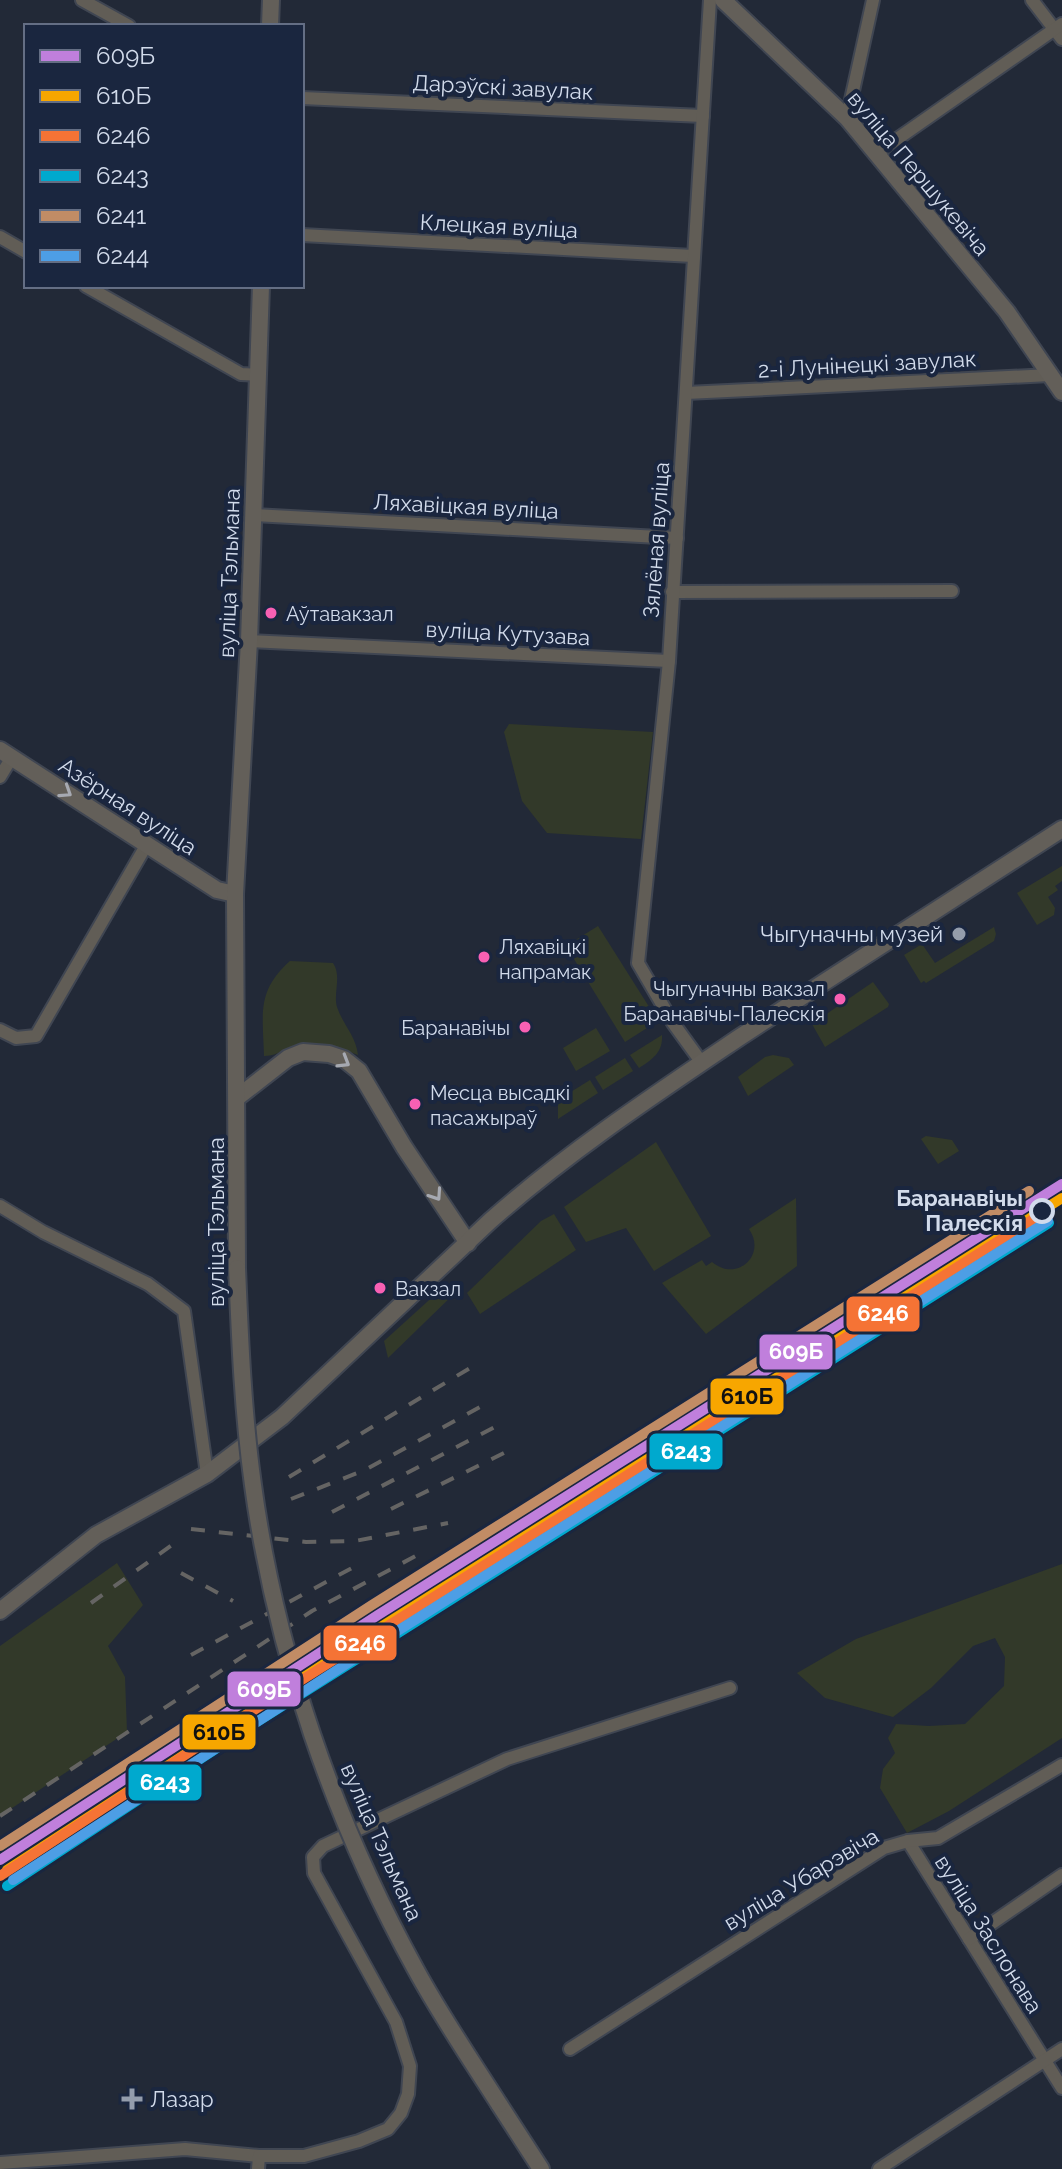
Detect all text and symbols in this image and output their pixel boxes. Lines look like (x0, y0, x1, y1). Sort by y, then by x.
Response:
legend (24, 24, 304, 288)
text: 609Б (96, 41, 155, 70)
street label: Дарэўскі завулак (412, 69, 594, 105)
text: 610Б (96, 81, 151, 110)
street label: вуліца Першукевіча (843, 85, 995, 261)
text: 6246 (96, 121, 151, 150)
text: 6243 (96, 161, 149, 190)
text: 6241 (96, 201, 146, 230)
street label: Клецкая вуліца (419, 209, 579, 243)
text: 6244 (96, 241, 149, 270)
street label: 2-і Лунінецкі завулак (757, 345, 977, 383)
street label: Зялёная вуліца (638, 461, 674, 619)
street label: вуліца Тэльмана (213, 488, 245, 658)
street label: Ляхавіцкая вуліца (373, 488, 559, 524)
place label: Аўтавакзал (286, 602, 394, 626)
marker: Аўтавакзал (263, 605, 279, 621)
street label: вуліца Кутузава (425, 616, 591, 650)
street label: Азёрная вуліца (54, 752, 202, 860)
one-way arrow (57, 782, 71, 797)
place label: Чыгуначны музей (760, 921, 943, 947)
marker: Чыгуначны музей (950, 925, 968, 943)
place label: Ляхавіцкі напрамак (499, 935, 591, 984)
marker: Ляхавіцкі напрамак (476, 949, 492, 965)
place label: Чыгуначны вакзал Баранавічы-Палескія (623, 977, 825, 1026)
marker: Чыгуначны вакзал Баранавічы-Палескія (832, 991, 848, 1007)
place label: Баранавічы (401, 1016, 510, 1040)
marker: Баранавічы (517, 1019, 533, 1035)
one-way arrow (335, 1052, 349, 1067)
place label: Месца высадкі пасажыраў (430, 1081, 570, 1130)
marker: Месца высадкі пасажыраў (407, 1096, 423, 1112)
street label: вуліца Тэльмана (203, 1137, 229, 1307)
place label: Баранавічы Палескія (896, 1185, 1023, 1236)
one-way arrow (426, 1186, 441, 1200)
marker: Баранавічы Палескія (1030, 1199, 1054, 1223)
place label: Вакзал (395, 1277, 461, 1301)
marker: Вакзал (372, 1280, 388, 1296)
line badge: 6246 (845, 1295, 921, 1333)
text: 6246 (857, 1300, 909, 1326)
line badge: 609Б (758, 1333, 834, 1371)
text: 609Б (769, 1338, 824, 1364)
line badge: 610Б (709, 1377, 785, 1416)
text: 610Б (721, 1383, 774, 1409)
line badge: 6243 (648, 1432, 724, 1471)
text: 6243 (661, 1438, 711, 1464)
line badge: 6246 (322, 1624, 398, 1662)
text: 6246 (334, 1630, 386, 1656)
line badge: 609Б (226, 1670, 302, 1708)
text: 609Б (237, 1676, 292, 1702)
line badge: 610Б (181, 1713, 257, 1751)
text: 610Б (193, 1719, 246, 1745)
street label: вуліца Тэльмана (336, 1759, 428, 1925)
line badge: 6243 (127, 1763, 203, 1802)
text: 6243 (140, 1769, 190, 1795)
street label: вуліца Убарэвіча (719, 1823, 883, 1935)
street label: вуліца Заслонава (930, 1850, 1048, 2018)
place label: Лазар (150, 2086, 214, 2112)
marker: Лазар (121, 2088, 143, 2110)

